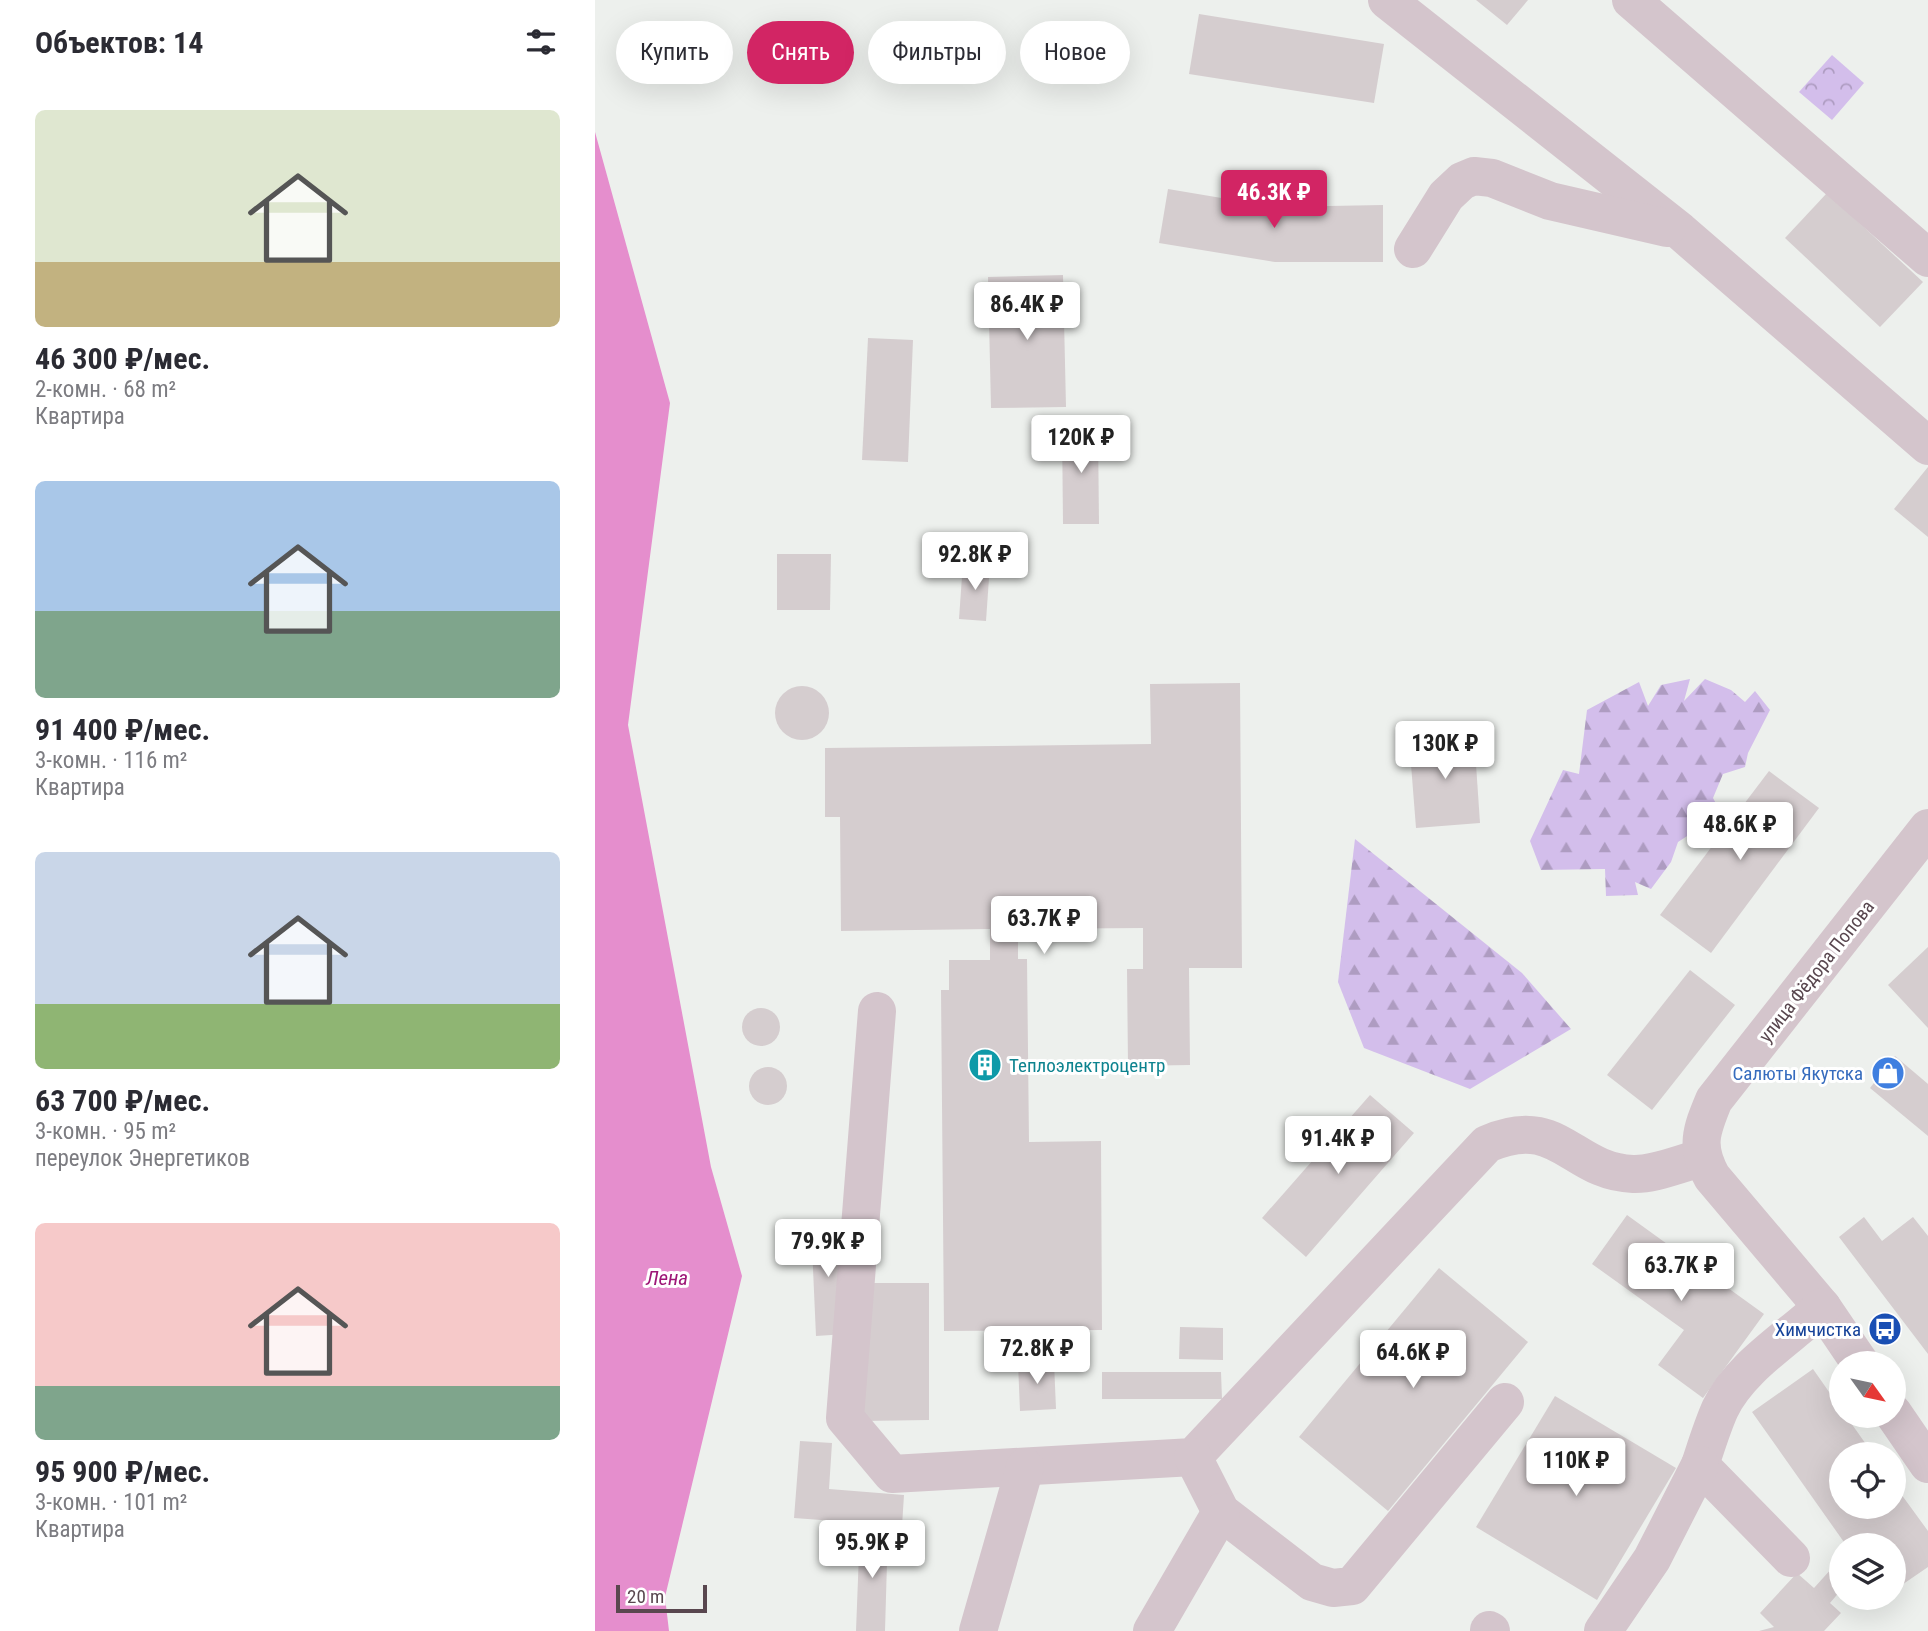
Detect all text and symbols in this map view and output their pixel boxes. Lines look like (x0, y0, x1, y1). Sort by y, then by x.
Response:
chip: Купить (616, 21, 733, 84)
chip: Снять (747, 21, 854, 84)
chip: Фильтры (868, 21, 1006, 84)
chip: Новое (1020, 21, 1130, 84)
icon: filters (522, 23, 560, 61)
text: Объектов: 14 (35, 25, 203, 60)
icon: home (235, 155, 361, 281)
pin: 46.3K ₽ (1209, 170, 1339, 230)
text: 46.3K ₽ (1237, 179, 1311, 206)
pin: 86.4K ₽ (962, 282, 1092, 342)
text: 86.4K ₽ (990, 291, 1064, 318)
text: 46 300 ₽/мес. (35, 341, 210, 376)
text: 2-комн. · 68 m² (35, 376, 176, 403)
text: Квартира (35, 403, 125, 430)
pin: 120K ₽ (1024, 416, 1138, 475)
text: 120K ₽ (1047, 424, 1115, 451)
icon: home (235, 526, 361, 652)
pin: 92.8K ₽ (910, 532, 1040, 592)
text: 92.8K ₽ (938, 541, 1012, 568)
text: 91 400 ₽/мес. (35, 712, 210, 747)
pin: 130K ₽ (1388, 722, 1502, 781)
text: 130K ₽ (1411, 730, 1479, 757)
text: 3-комн. · 116 m² (35, 747, 187, 774)
text: Квартира (35, 774, 125, 801)
pin: 48.6K ₽ (1675, 802, 1805, 862)
text: 48.6K ₽ (1703, 811, 1777, 838)
street label: улица Фёдора Попова (1754, 896, 1879, 1047)
icon: home (235, 897, 361, 1023)
pin: 63.7K ₽ (979, 897, 1109, 956)
text: 63.7K ₽ (1007, 905, 1081, 932)
building icon: Теплоэлектроцентр (966, 1046, 1004, 1084)
place label: Теплоэлектроцентр (1009, 1054, 1165, 1077)
shop icon: Салюты Якутска (1869, 1054, 1907, 1092)
place label: Салюты Якутска (1733, 1062, 1863, 1085)
text: 63 700 ₽/мес. (35, 1083, 210, 1118)
pin: 91.4K ₽ (1273, 1116, 1403, 1176)
text: 3-комн. · 95 m² (35, 1118, 176, 1145)
text: 91.4K ₽ (1301, 1125, 1375, 1152)
text: переулок Энергетиков (35, 1145, 250, 1172)
pin: 79.9K ₽ (763, 1220, 893, 1279)
text: 79.9K ₽ (791, 1228, 865, 1255)
pin: 63.7K ₽ (1616, 1244, 1746, 1303)
text: 63.7K ₽ (1644, 1252, 1718, 1279)
water label: Лена (645, 1266, 688, 1290)
icon: home (235, 1268, 361, 1394)
bus stop icon: Химчистка (1866, 1310, 1904, 1348)
place label: Химчистка (1775, 1318, 1861, 1341)
pin: 72.8K ₽ (972, 1326, 1102, 1386)
pin: 64.6K ₽ (1348, 1330, 1478, 1390)
text: 72.8K ₽ (1000, 1335, 1074, 1362)
text: 64.6K ₽ (1376, 1339, 1450, 1366)
north arrow (1829, 1351, 1906, 1428)
map controls (1829, 1351, 1906, 1610)
pin: 110K ₽ (1519, 1438, 1633, 1498)
button: locate (1829, 1442, 1906, 1519)
text: 110K ₽ (1542, 1447, 1610, 1474)
text: 95 900 ₽/мес. (35, 1454, 210, 1489)
text: 3-комн. · 101 m² (35, 1489, 187, 1516)
text: Квартира (35, 1516, 125, 1543)
pin: 95.9K ₽ (807, 1520, 937, 1580)
text: 95.9K ₽ (835, 1529, 909, 1556)
button: layers (1829, 1533, 1906, 1610)
scale bar (616, 1582, 707, 1614)
text: 20 m (627, 1585, 664, 1608)

